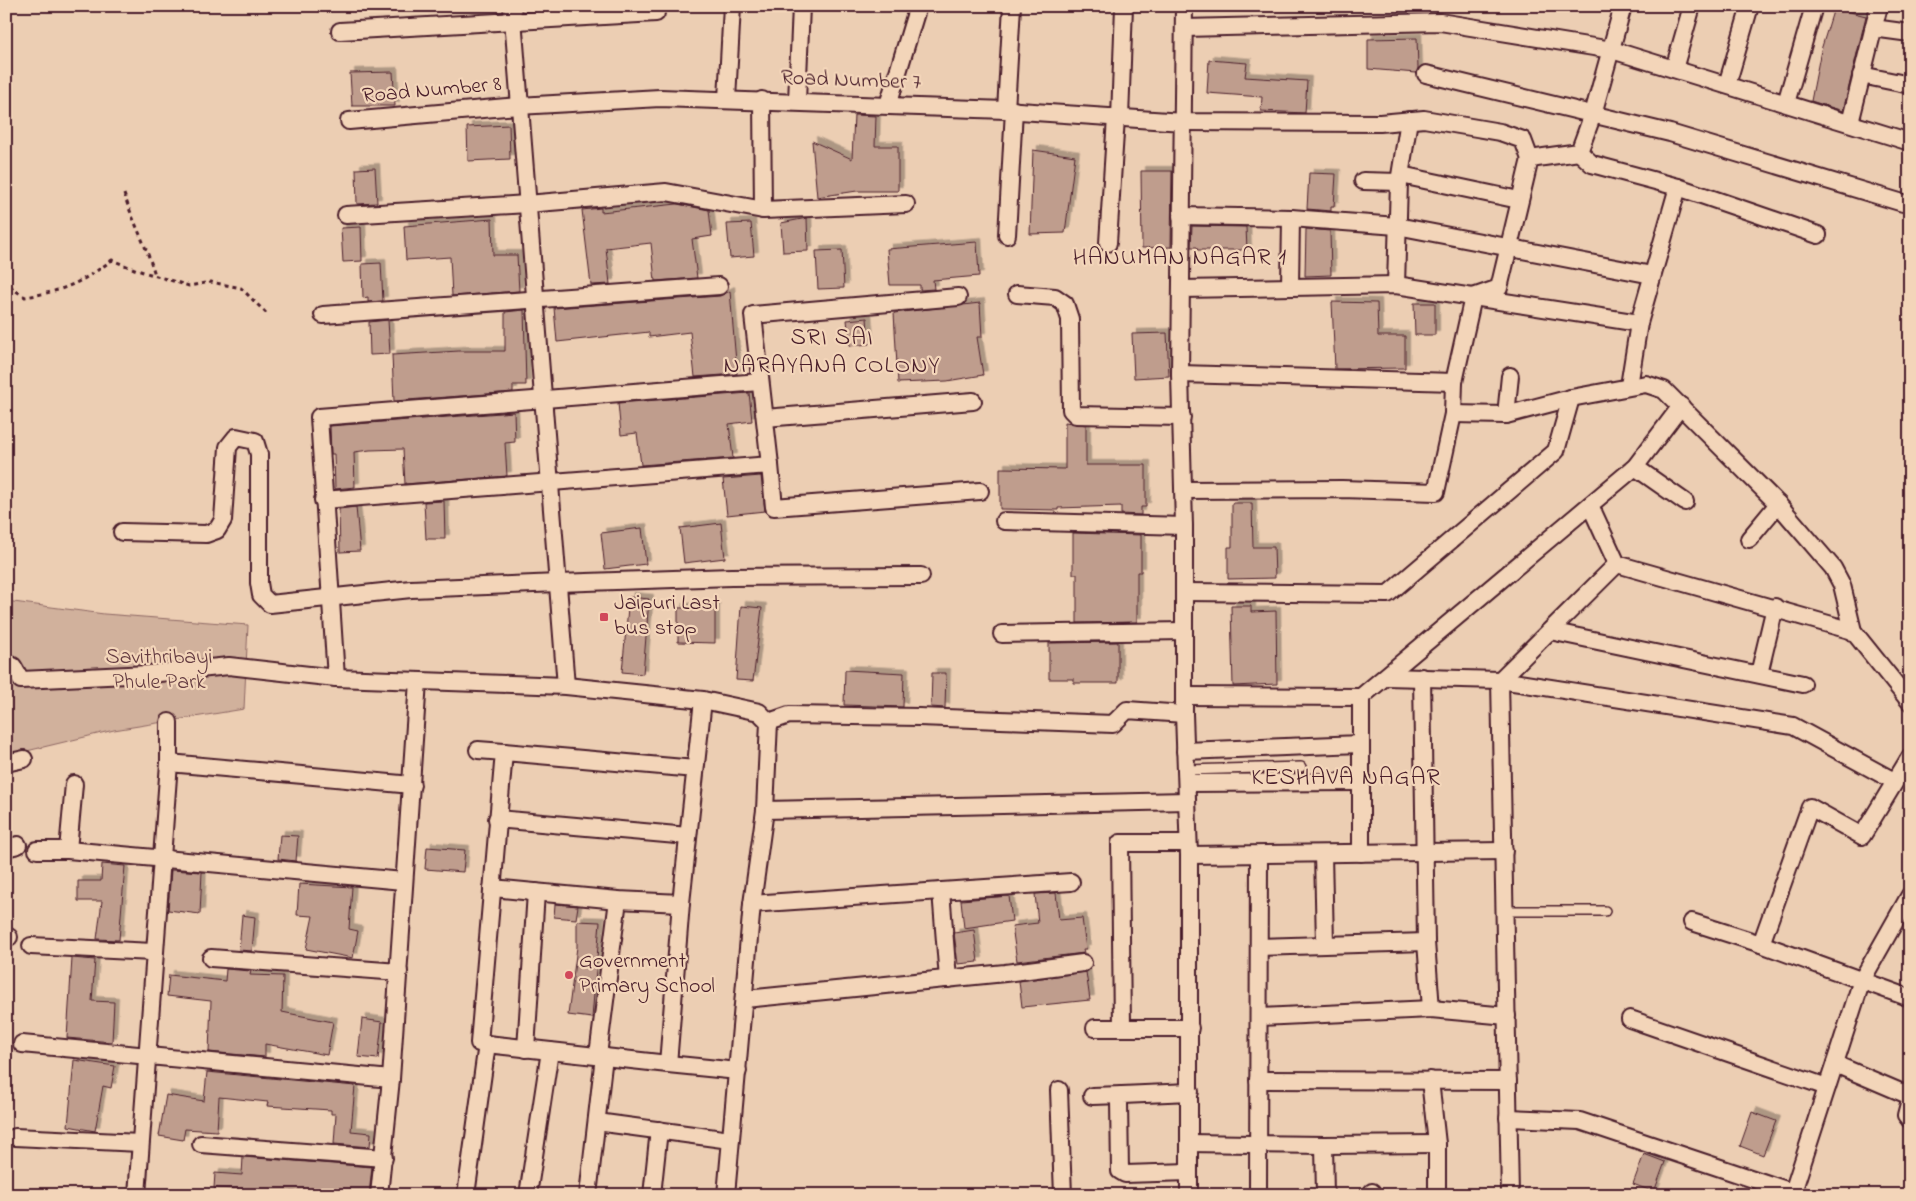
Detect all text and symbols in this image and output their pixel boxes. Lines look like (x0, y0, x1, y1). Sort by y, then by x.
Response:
street label: Road Number 7 (780, 63, 922, 99)
street label: Road Number 8 (361, 69, 503, 113)
district label: HANUMAN NAGAR 1 (1073, 241, 1287, 276)
district label: SRI SAI NARAYANA COLONY (724, 321, 940, 384)
place label: Jaipuri Last bus stop (614, 588, 721, 645)
marker: Jaipuri Last bus stop (598, 611, 610, 623)
park label: Savithribayi Phule Park (106, 642, 212, 699)
district label: KESHAVA NAGAR (1251, 761, 1441, 796)
place label: Government Primary School (579, 946, 715, 1004)
marker: Government Primary School (563, 969, 575, 981)

